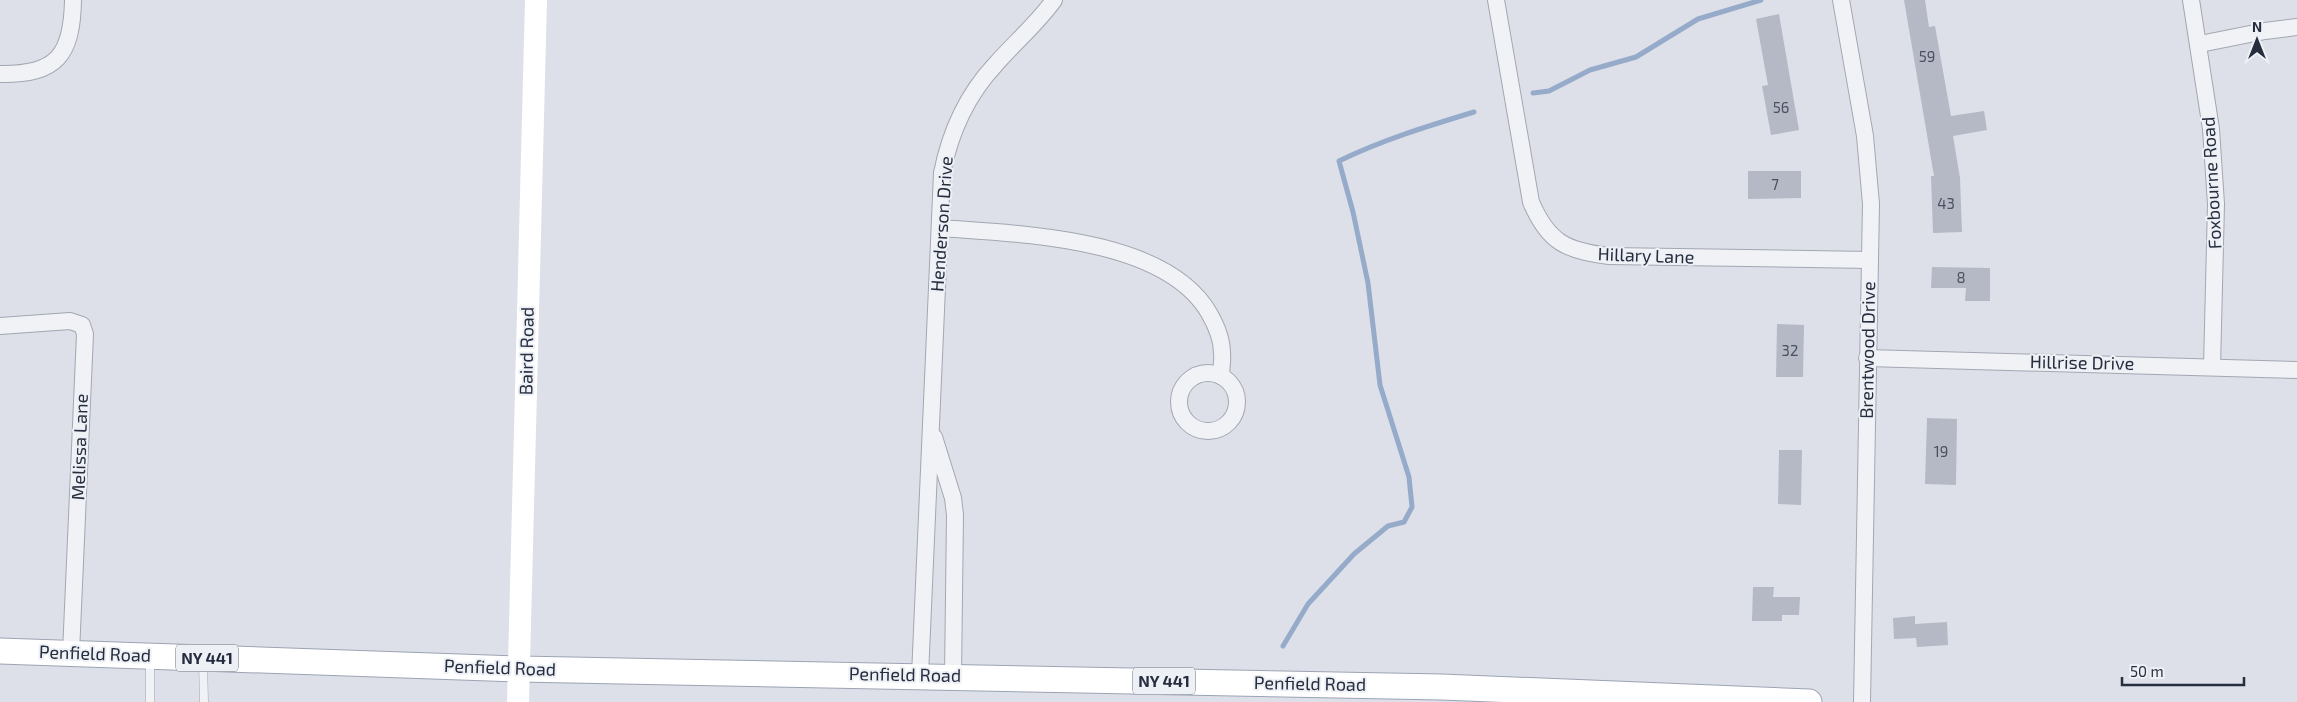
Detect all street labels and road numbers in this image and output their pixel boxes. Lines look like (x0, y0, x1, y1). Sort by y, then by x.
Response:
street label: Foxbourne Road (2197, 116, 2225, 250)
street label: Henderson Drive (925, 155, 957, 292)
street label: Hillary Lane (1597, 242, 1695, 268)
street label: Brentwood Drive (1855, 281, 1879, 419)
street label: Baird Road (514, 307, 538, 395)
street label: Hillrise Drive (2030, 350, 2134, 374)
street label: Melissa Lane (66, 393, 92, 501)
street label: Penfield Road (39, 640, 152, 666)
road number: NY 441 (176, 644, 238, 671)
street label: Penfield Road (444, 654, 557, 680)
street label: Penfield Road (849, 662, 961, 686)
road number: NY 441 (1133, 668, 1195, 694)
street label: Penfield Road (1254, 671, 1366, 695)

